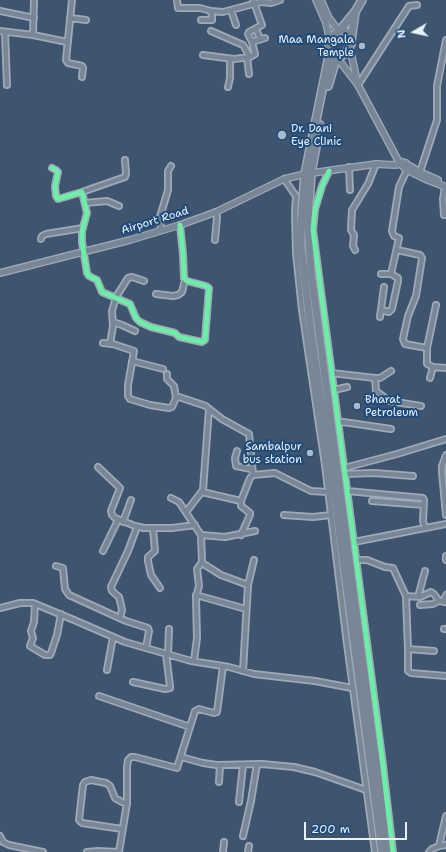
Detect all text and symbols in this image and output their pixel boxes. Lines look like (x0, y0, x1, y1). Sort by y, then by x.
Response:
north arrow (394, 12, 434, 52)
text: N (394, 28, 410, 39)
place label: Maa Mangala Temple (278, 33, 354, 59)
marker: Maa Mangala Temple (357, 41, 367, 51)
place label: Dr. Dani Eye Clinic (291, 122, 342, 148)
marker: Dr. Dani Eye Clinic (276, 129, 288, 141)
street label: Airport Road (120, 205, 190, 237)
place label: Bharat Petroleum (365, 393, 418, 419)
marker: Bharat Petroleum (352, 401, 362, 411)
place label: Sambalpur bus station (243, 440, 302, 466)
marker: Sambalpur bus station (305, 448, 315, 458)
scale bar (306, 814, 409, 840)
text: 200 m (311, 821, 350, 837)

